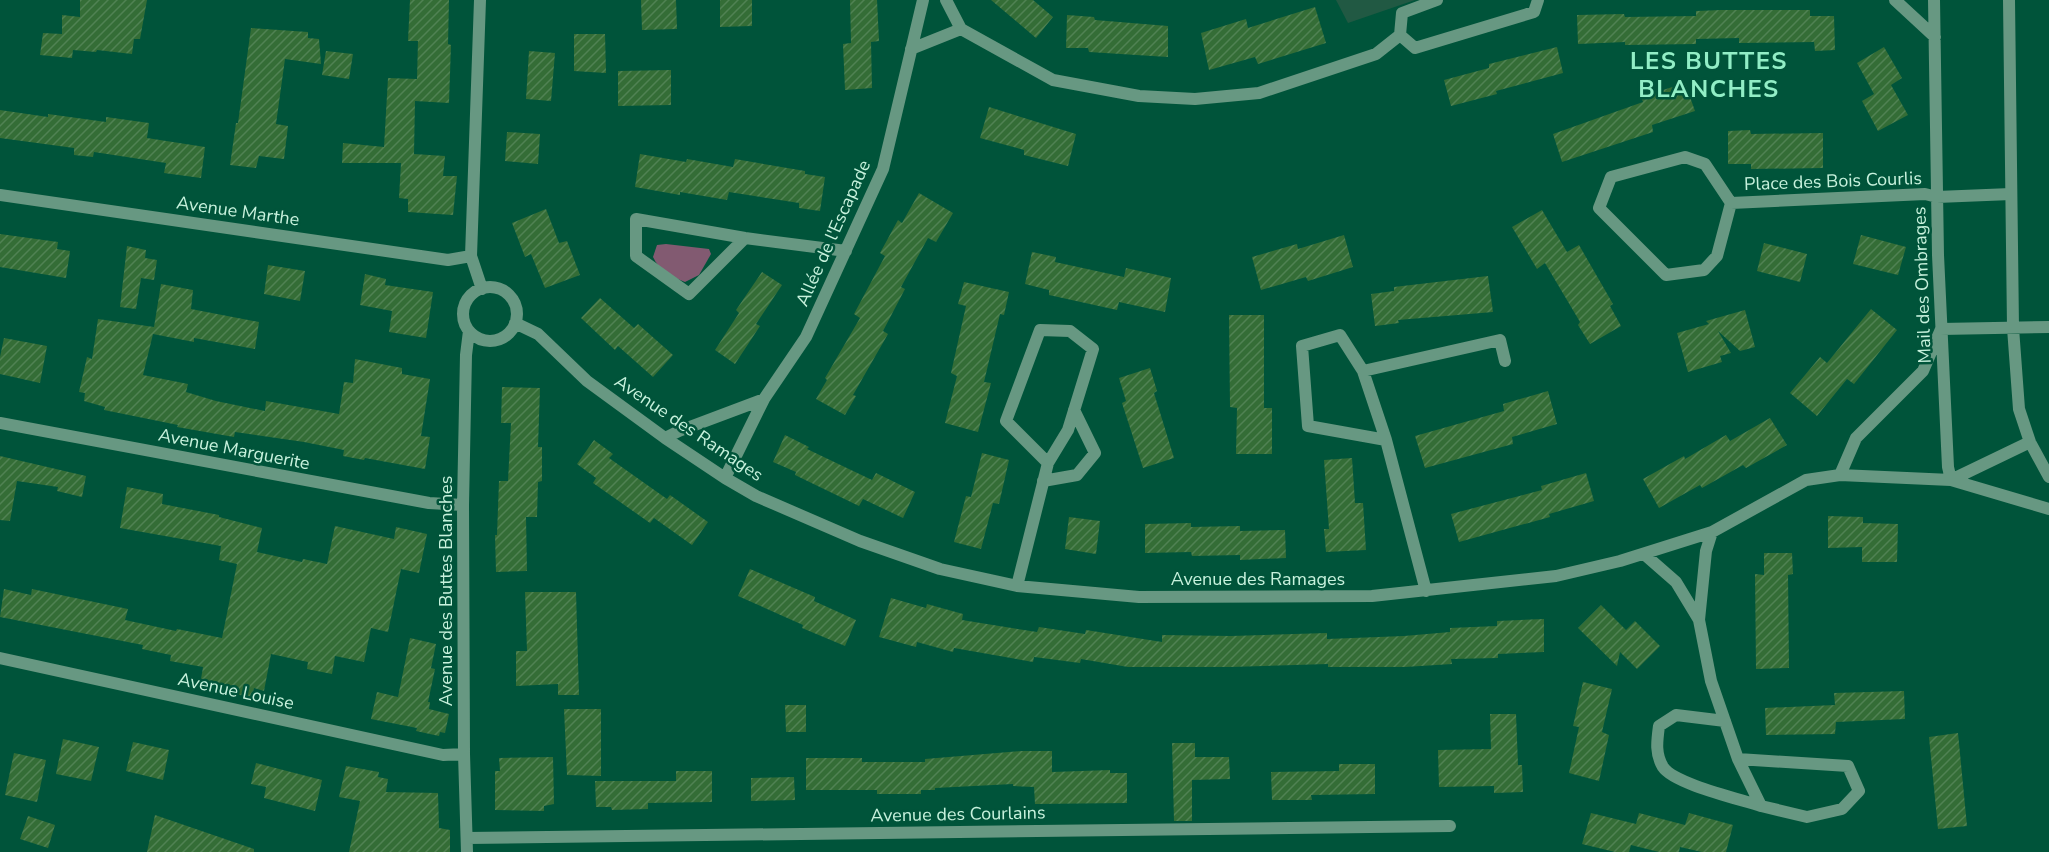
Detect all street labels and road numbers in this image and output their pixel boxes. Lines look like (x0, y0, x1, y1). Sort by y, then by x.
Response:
street label: Allée de l'Escapade (790, 156, 876, 310)
street label: Place des Bois Courlis (1744, 166, 1922, 196)
street label: Avenue Marthe (175, 190, 301, 232)
street label: Mail des Ombrages (1907, 206, 1937, 364)
street label: Avenue des Ramages (610, 369, 768, 487)
street label: Avenue Marguerite (156, 423, 312, 475)
street label: Avenue des Buttes Blanches (434, 476, 458, 706)
street label: Avenue des Ramages (1171, 567, 1345, 591)
street label: Avenue Louise (176, 667, 296, 715)
street label: Avenue des Courlains (870, 800, 1046, 828)

